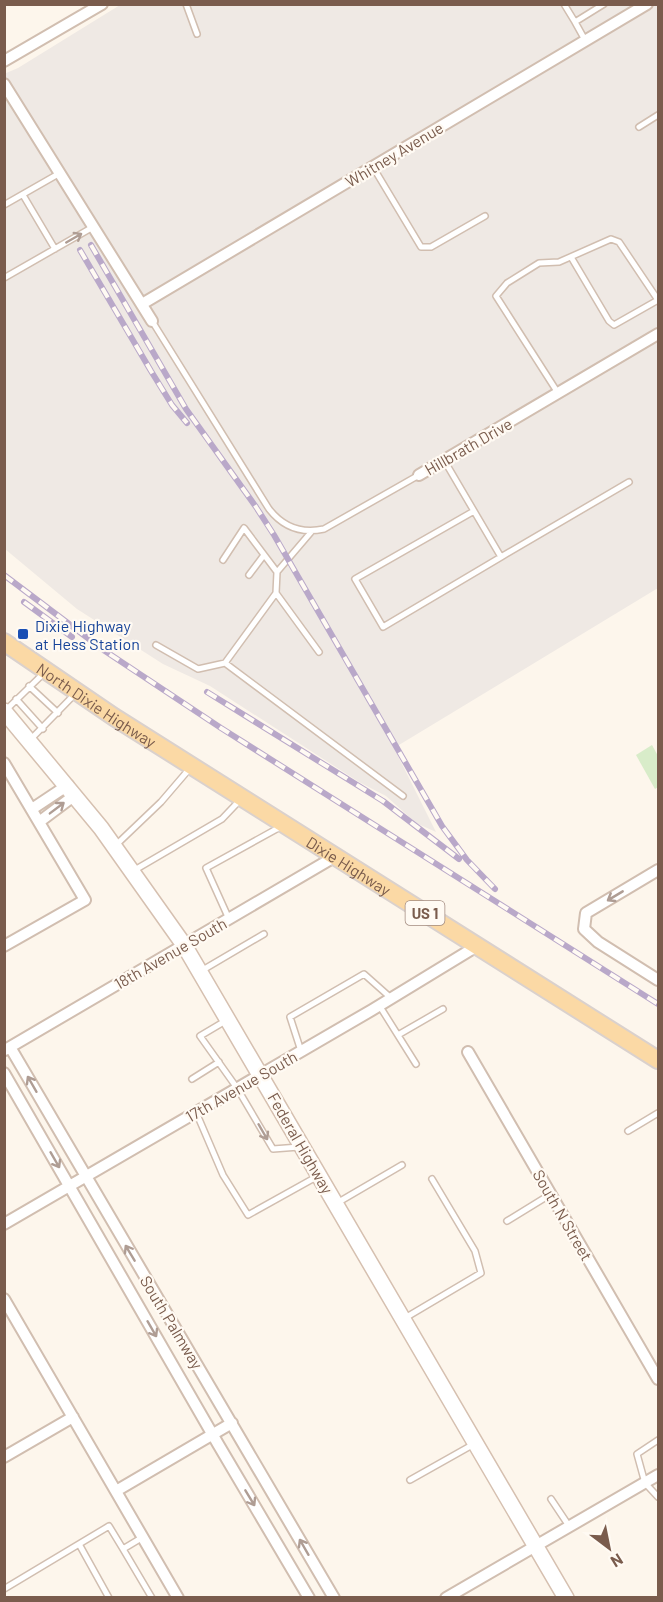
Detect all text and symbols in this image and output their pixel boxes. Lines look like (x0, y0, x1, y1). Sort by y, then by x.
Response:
street label: Whitney Avenue (342, 117, 446, 191)
one-way arrow (65, 232, 82, 244)
street label: Hillbrath Drive (421, 413, 515, 479)
place label: Dixie Highway at Hess Station (35, 616, 140, 653)
marker: Dixie Highway at Hess Station (16, 627, 30, 641)
street label: North Dixie Highway (34, 658, 161, 751)
one-way arrow (49, 802, 65, 815)
street label: Dixie Highway (303, 832, 395, 899)
one-way arrow (607, 890, 624, 902)
road number: US 1 (406, 901, 444, 925)
street label: 18th Avenue South (110, 913, 230, 993)
street label: 17th Avenue South (182, 1046, 300, 1126)
one-way arrow (26, 1076, 38, 1093)
street label: Federal Highway (264, 1089, 338, 1197)
one-way arrow (257, 1123, 269, 1140)
one-way arrow (49, 1151, 61, 1168)
street label: South N Street (529, 1166, 597, 1264)
one-way arrow (124, 1245, 136, 1262)
street label: South Palmway (137, 1272, 208, 1373)
one-way arrow (146, 1320, 158, 1337)
one-way arrow (244, 1489, 256, 1506)
north arrow (579, 1518, 639, 1578)
one-way arrow (298, 1539, 310, 1556)
text: N (608, 1550, 627, 1572)

